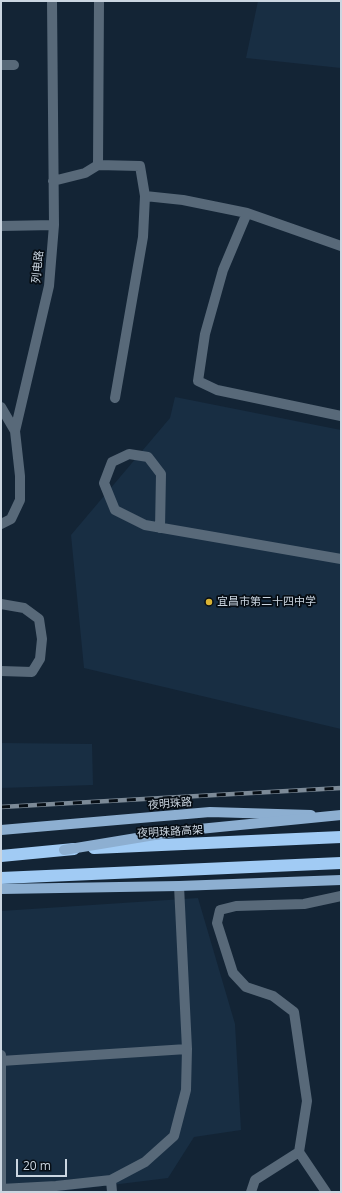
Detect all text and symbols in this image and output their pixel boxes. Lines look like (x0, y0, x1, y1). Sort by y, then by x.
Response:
street label: 列电路 (30, 250, 46, 284)
place label: 宜昌市第二十四中学 (217, 595, 316, 609)
marker: 宜昌市第二十四中学 (204, 597, 214, 607)
street label: 夜明珠路 (148, 796, 192, 812)
street label: 夜明珠路高架 (137, 824, 203, 840)
scale bar (18, 1151, 69, 1177)
text: 20 m (23, 1157, 51, 1174)

